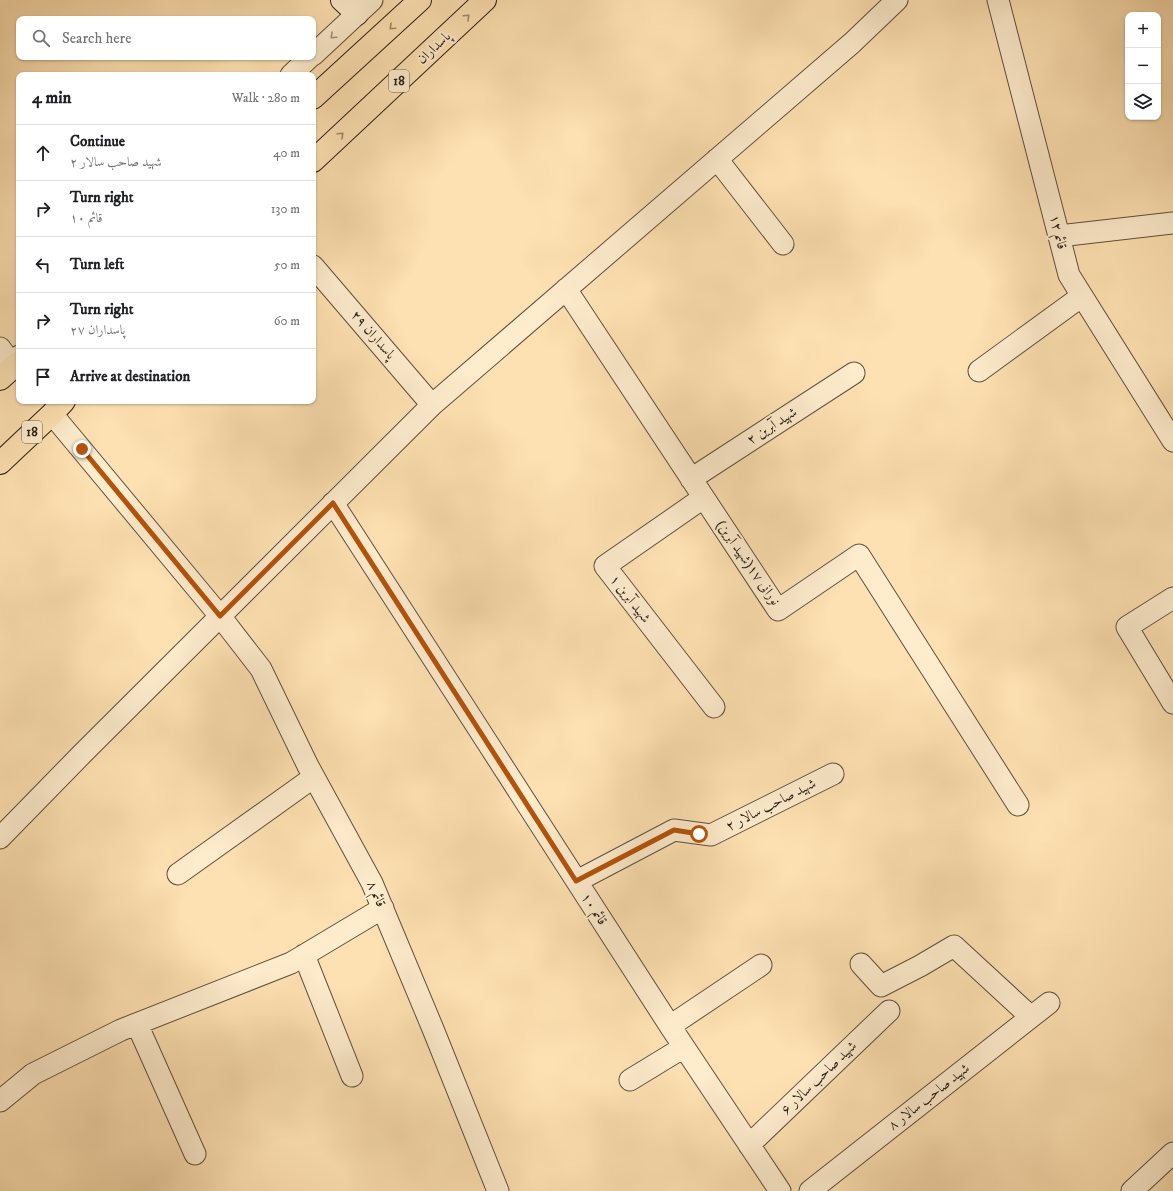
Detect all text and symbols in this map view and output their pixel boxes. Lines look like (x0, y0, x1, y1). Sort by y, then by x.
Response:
map controls (1125, 12, 1161, 120)
button: + (1125, 12, 1161, 48)
one-way arrow (462, 14, 470, 22)
search box (16, 16, 316, 60)
one-way arrow (389, 22, 397, 29)
icon: search (30, 27, 52, 49)
street label: پاسداران (413, 27, 456, 69)
text: Search here (62, 29, 131, 48)
one-way arrow (330, 31, 338, 39)
button: − (1125, 48, 1161, 84)
road number: 18 (389, 70, 409, 92)
button: layers (1125, 84, 1161, 120)
text: 4 min (32, 87, 71, 109)
text: Walk · 280 m (232, 90, 300, 106)
text: Continue (70, 132, 125, 151)
one-way arrow (337, 132, 344, 139)
icon: ahead (32, 142, 54, 164)
text: 40 m (273, 145, 300, 161)
text: شهید صاحب سالار ۲ (70, 154, 162, 170)
text: Turn right (70, 188, 133, 207)
icon: right (32, 198, 54, 220)
text: 130 m (271, 201, 300, 217)
text: قائم ۱۰ (70, 210, 103, 226)
street label: قائم ۱۲ (1042, 213, 1071, 252)
icon: left (32, 254, 54, 276)
text: Turn left (70, 255, 124, 274)
text: 50 m (274, 257, 300, 273)
text: Turn right (70, 300, 133, 319)
street label: پاسداران ۲۹ (346, 307, 400, 365)
icon: right (32, 310, 54, 332)
text: 60 m (274, 313, 300, 329)
text: پاسداران ۲۷ (70, 322, 125, 338)
icon: arrive (32, 366, 54, 388)
text: Arrive at destination (70, 367, 190, 386)
street label: شهید آبرین ۲ (744, 403, 801, 449)
road number: 18 (22, 421, 42, 443)
route end (73, 440, 91, 458)
street label: نورانی ۱۷(شهید آبرین) (712, 517, 784, 609)
street label: شهید آبرین ۱ (606, 571, 655, 627)
street label: شهید صاحب سالار ۲ (723, 774, 819, 835)
route start (690, 825, 708, 843)
street label: قائم ۸ (360, 878, 390, 911)
street label: قائم ۱۰ (574, 889, 611, 930)
street label: شهید صاحب سالار ۶ (777, 1037, 861, 1119)
street label: شهید صاحب سالار ۸ (885, 1059, 974, 1134)

